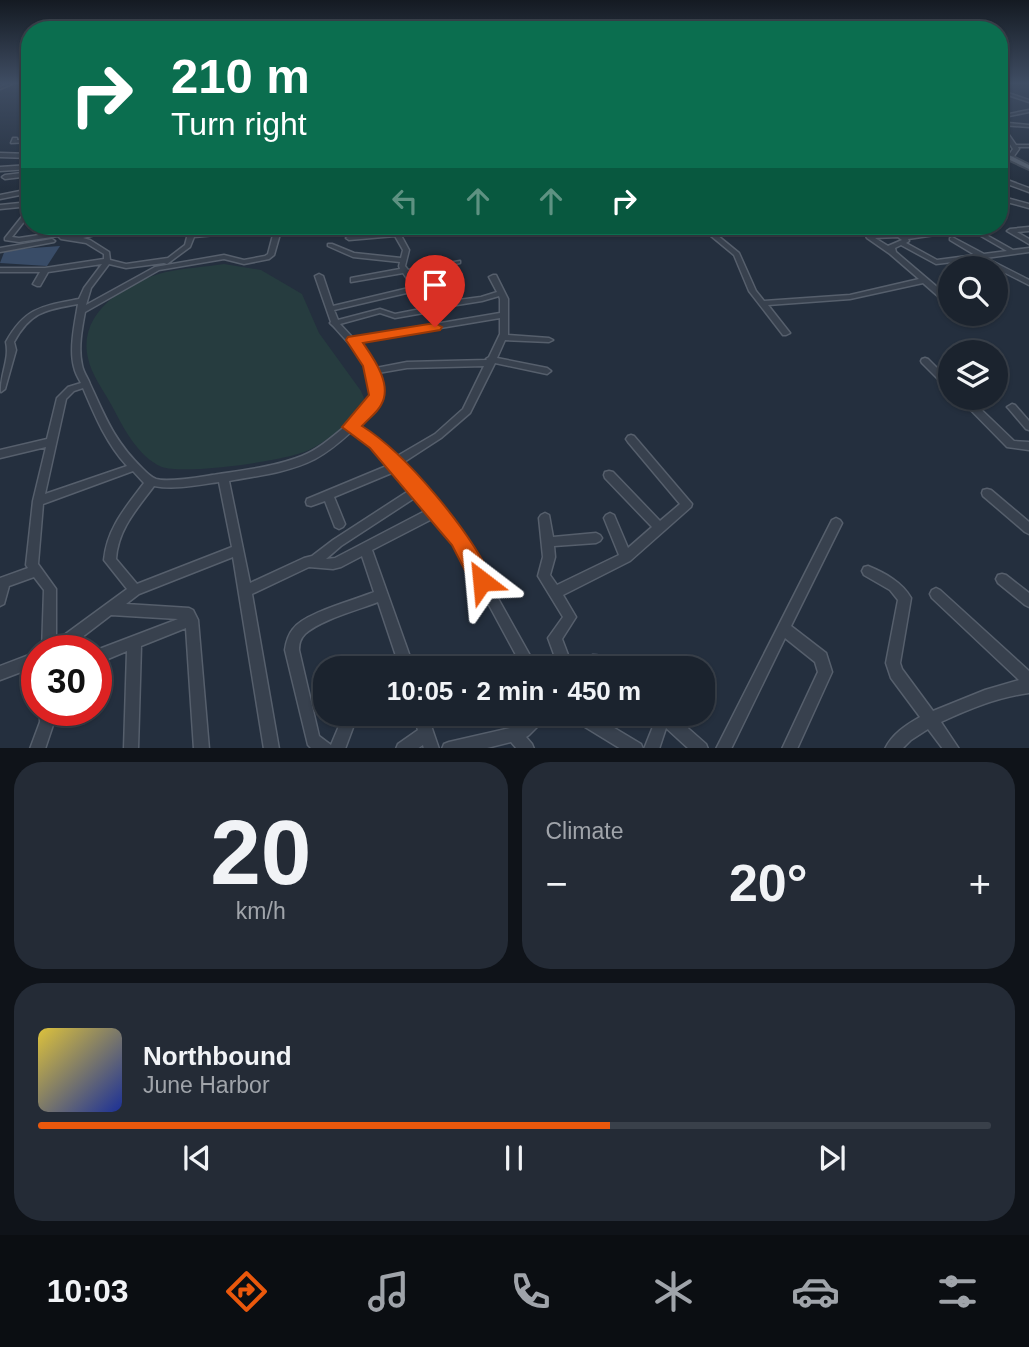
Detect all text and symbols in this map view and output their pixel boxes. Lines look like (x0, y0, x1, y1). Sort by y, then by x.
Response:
icon: right (56, 49, 147, 140)
text: 210 m (171, 49, 310, 103)
text: Turn right (171, 106, 307, 142)
icon: left (386, 182, 424, 220)
icon: ahead (459, 182, 497, 220)
icon: ahead (532, 182, 570, 220)
icon: right (605, 182, 643, 220)
pin (405, 255, 465, 327)
map controls (938, 256, 1008, 410)
button: search (938, 256, 1008, 326)
icon: arrive (416, 266, 454, 304)
button: layers (938, 340, 1008, 410)
position arrow (445, 544, 519, 618)
speed limit sign: 30 (21, 635, 112, 726)
text: 10:05 · 2 min · 450 m (387, 676, 641, 706)
text: 20 (210, 802, 311, 903)
text: Climate (546, 818, 623, 844)
text: 20° (729, 854, 808, 912)
text: − (546, 863, 568, 905)
text: + (969, 863, 991, 905)
text: km/h (236, 898, 286, 924)
text: Northbound (143, 1041, 292, 1071)
text: June Harbor (143, 1072, 270, 1098)
icon: previous (178, 1139, 216, 1177)
icon: pause (495, 1139, 533, 1177)
icon: next (813, 1139, 851, 1177)
icon: directions (222, 1267, 271, 1316)
icon: music (364, 1267, 413, 1316)
icon: phone (506, 1267, 555, 1316)
icon: climate (649, 1267, 698, 1316)
icon: car (791, 1267, 840, 1316)
icon: filters (933, 1267, 982, 1316)
text: 10:03 (47, 1273, 128, 1309)

